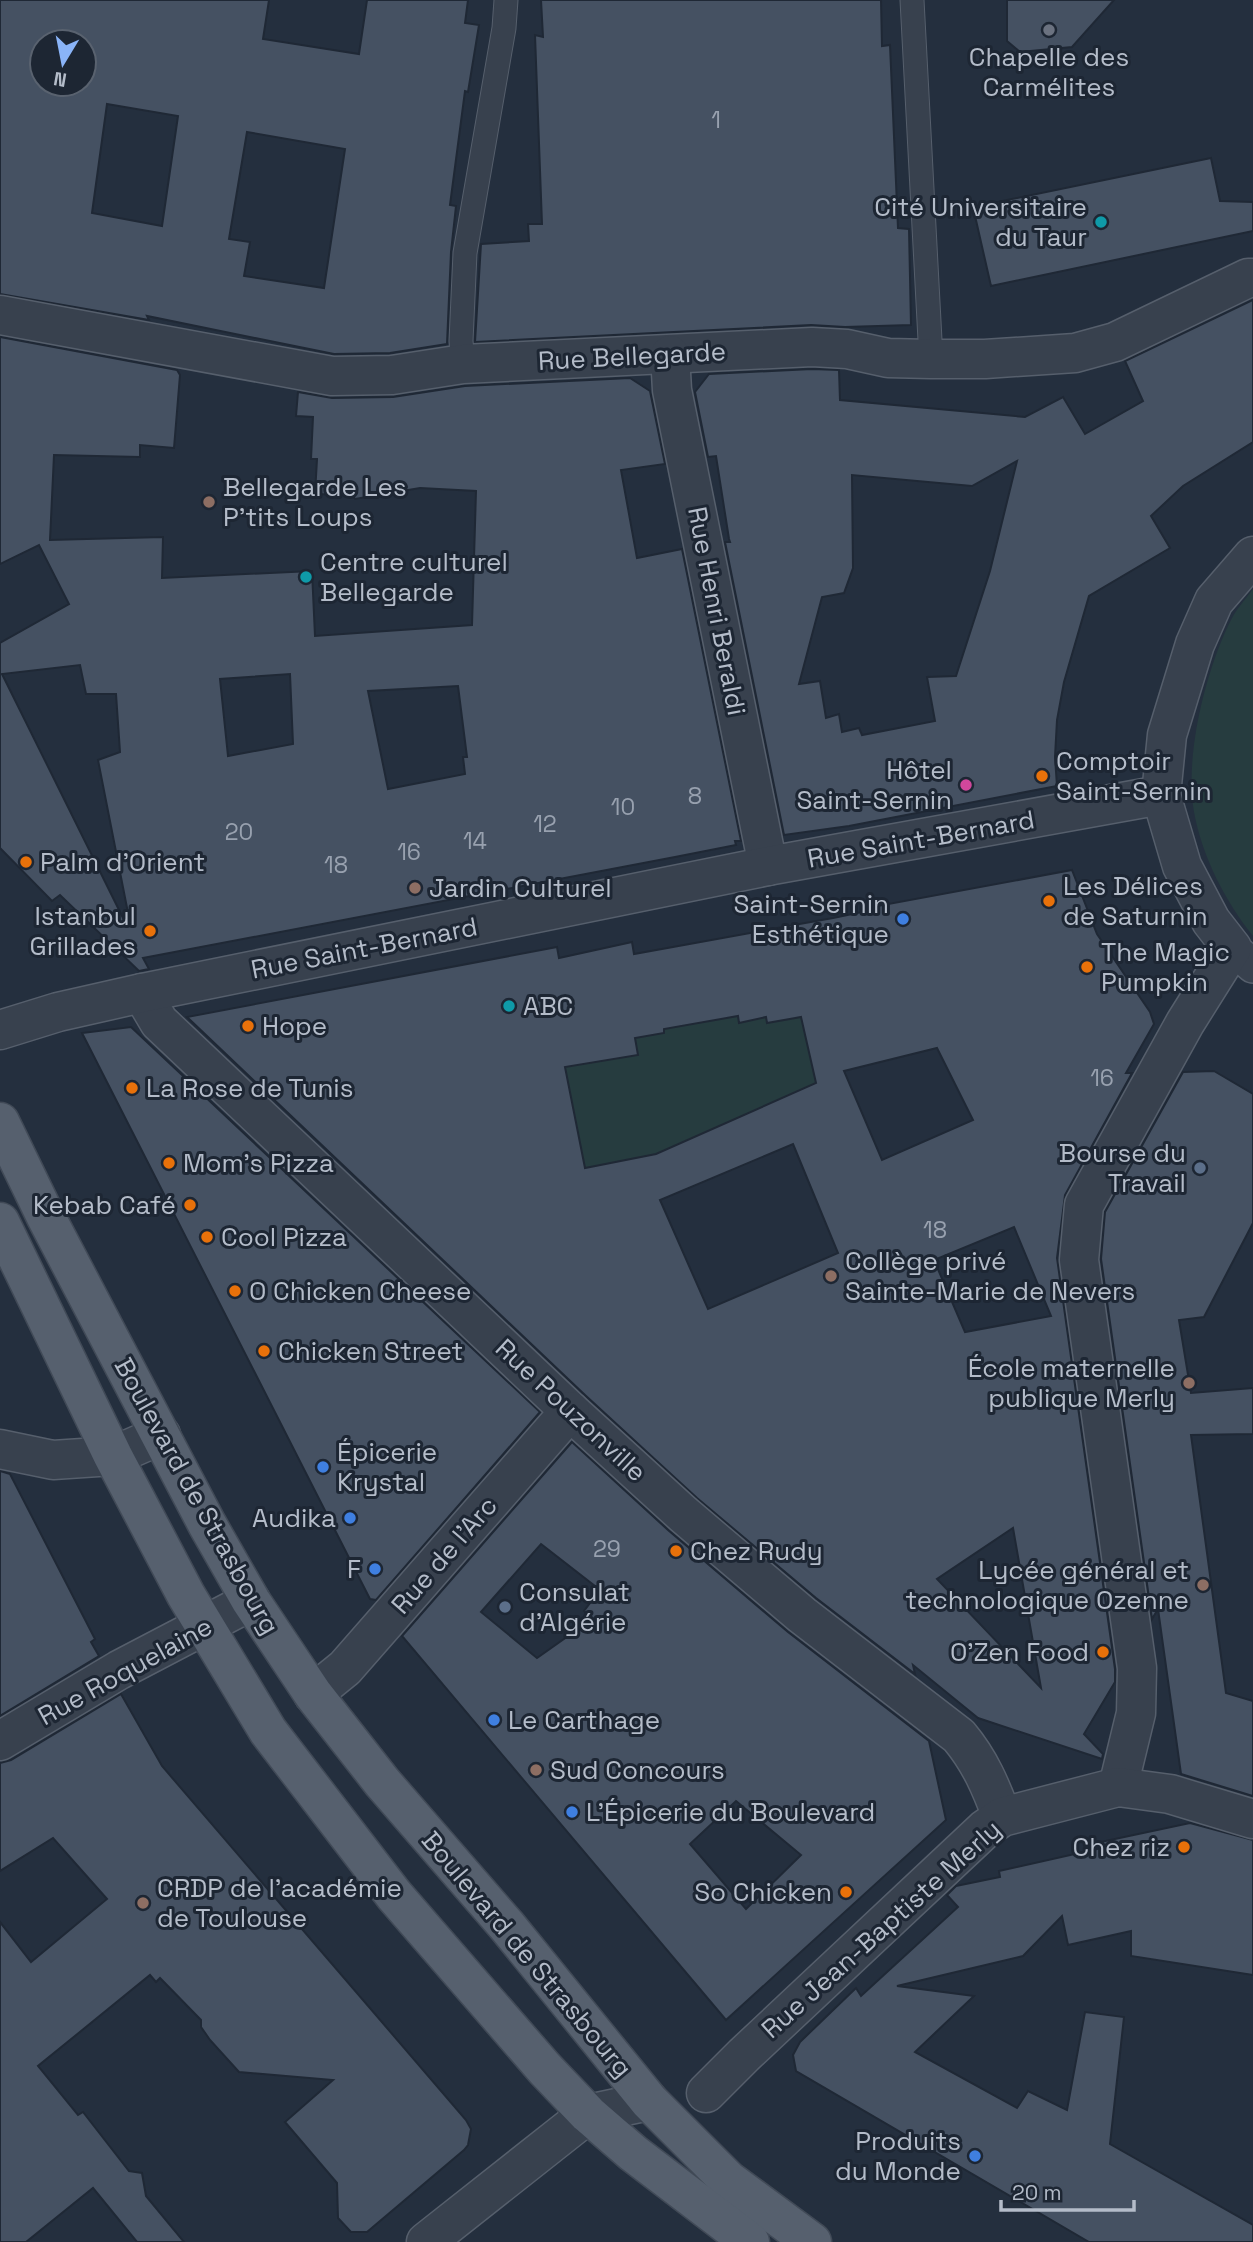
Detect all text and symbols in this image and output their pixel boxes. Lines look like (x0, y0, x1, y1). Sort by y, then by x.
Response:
marker: Chapelle des Carmélites (1041, 22, 1057, 38)
north arrow (28, 28, 98, 98)
place label: Chapelle des Carmélites (969, 40, 1129, 104)
text: N (52, 66, 69, 93)
house number: 1 (711, 105, 721, 135)
place label: Cité Universitaire du Taur (874, 190, 1087, 254)
marker: Cité Universitaire du Taur (1093, 214, 1109, 230)
street label: Rue Bellegarde (537, 334, 727, 378)
place label: Bellegarde Les P'tits Loups (223, 470, 407, 534)
marker: Bellegarde Les P'tits Loups (201, 494, 217, 510)
street label: Rue Henri Beraldi (680, 504, 754, 718)
place label: Centre culturel Bellegarde (320, 545, 508, 609)
marker: Centre culturel Bellegarde (298, 569, 314, 585)
place label: Comptoir Saint-Sernin (1056, 744, 1212, 808)
place label: Hôtel Saint-Sernin (796, 753, 952, 817)
marker: Comptoir Saint-Sernin (1034, 768, 1050, 784)
marker: Hôtel Saint-Sernin (958, 777, 974, 793)
house number: 8 (688, 781, 702, 811)
house number: 10 (611, 792, 635, 822)
street label: Rue Saint-Bernard (805, 802, 1037, 876)
house number: 12 (533, 809, 557, 839)
house number: 20 (225, 817, 253, 847)
house number: 14 (463, 826, 487, 856)
house number: 16 (397, 837, 421, 867)
place label: Palm d'Orient (40, 845, 205, 879)
house number: 18 (324, 850, 348, 880)
marker: Palm d'Orient (18, 854, 34, 870)
place label: Les Délices de Saturnin (1063, 869, 1208, 933)
place label: Jardin Culturel (429, 871, 612, 905)
marker: Jardin Culturel (407, 880, 423, 896)
place label: Saint-Sernin Esthétique (733, 887, 889, 951)
marker: Les Délices de Saturnin (1041, 893, 1057, 909)
place label: Istanbul Grillades (29, 899, 136, 963)
street label: Rue Saint-Bernard (248, 909, 480, 987)
marker: Saint-Sernin Esthétique (895, 911, 911, 927)
marker: Istanbul Grillades (142, 923, 158, 939)
place label: The Magic Pumpkin (1101, 935, 1230, 999)
marker: The Magic Pumpkin (1079, 959, 1095, 975)
place label: ABC (523, 989, 573, 1023)
marker: ABC (501, 998, 517, 1014)
place label: Hope (262, 1009, 327, 1043)
marker: Hope (240, 1018, 256, 1034)
house number: 16 (1090, 1063, 1114, 1093)
place label: La Rose de Tunis (146, 1071, 353, 1105)
marker: La Rose de Tunis (124, 1080, 140, 1096)
place label: Bourse du Travail (1059, 1136, 1186, 1200)
place label: Mom's Pizza (183, 1146, 334, 1180)
marker: Mom's Pizza (161, 1155, 177, 1171)
marker: Bourse du Travail (1192, 1160, 1208, 1176)
place label: Kebab Café (33, 1188, 176, 1222)
marker: Kebab Café (182, 1197, 198, 1213)
house number: 18 (923, 1215, 947, 1245)
place label: Cool Pizza (221, 1220, 347, 1254)
marker: Cool Pizza (199, 1229, 215, 1245)
place label: Collège privé Sainte-Marie de Nevers (845, 1244, 1135, 1308)
marker: Collège privé Sainte-Marie de Nevers (823, 1268, 839, 1284)
place label: O Chicken Cheese (249, 1274, 471, 1308)
marker: O Chicken Cheese (227, 1283, 243, 1299)
street label: Rue Pouzonville (488, 1331, 654, 1489)
place label: Chicken Street (278, 1334, 463, 1368)
marker: Chicken Street (256, 1343, 272, 1359)
place label: École maternelle publique Merly (968, 1351, 1175, 1415)
street label: Boulevard de Strasbourg (107, 1352, 287, 1640)
marker: École maternelle publique Merly (1181, 1375, 1197, 1391)
place label: Épicerie Krystal (337, 1435, 437, 1499)
marker: Épicerie Krystal (315, 1459, 331, 1475)
street label: Rue de l'Arc (384, 1489, 504, 1621)
place label: Audika (252, 1501, 336, 1535)
marker: Audika (342, 1510, 358, 1526)
house number: 29 (593, 1534, 621, 1564)
place label: Chez Rudy (690, 1534, 823, 1568)
marker: Chez Rudy (668, 1543, 684, 1559)
place label: F (347, 1552, 361, 1586)
place label: Lycée général et technologique Ozenne (905, 1553, 1189, 1617)
marker: F (367, 1561, 383, 1577)
place label: Consulat d'Algérie (519, 1575, 630, 1639)
marker: Lycée général et technologique Ozenne (1195, 1577, 1211, 1593)
marker: Consulat d'Algérie (497, 1599, 513, 1615)
street label: Rue Roquelaine (32, 1609, 218, 1733)
place label: O'Zen Food (950, 1635, 1089, 1669)
marker: O'Zen Food (1095, 1644, 1111, 1660)
place label: Le Carthage (508, 1703, 660, 1737)
marker: Le Carthage (486, 1712, 502, 1728)
place label: Sud Concours (550, 1753, 725, 1787)
marker: Sud Concours (528, 1762, 544, 1778)
place label: L'Épicerie du Boulevard (586, 1795, 875, 1829)
marker: L'Épicerie du Boulevard (564, 1804, 580, 1820)
street label: Rue Jean-Baptiste Merly (754, 1812, 1008, 2046)
street label: Boulevard de Strasbourg (414, 1824, 640, 2084)
place label: Chez riz (1072, 1830, 1170, 1864)
marker: Chez riz (1176, 1839, 1192, 1855)
place label: CRDP de l'académie de Toulouse (157, 1871, 402, 1935)
place label: So Chicken (694, 1875, 832, 1909)
marker: So Chicken (838, 1884, 854, 1900)
marker: CRDP de l'académie de Toulouse (135, 1895, 151, 1911)
place label: Produits du Monde (835, 2124, 961, 2188)
marker: Produits du Monde (967, 2148, 983, 2164)
scale bar (1001, 2168, 1134, 2212)
text: 20 m (1012, 2179, 1062, 2206)

